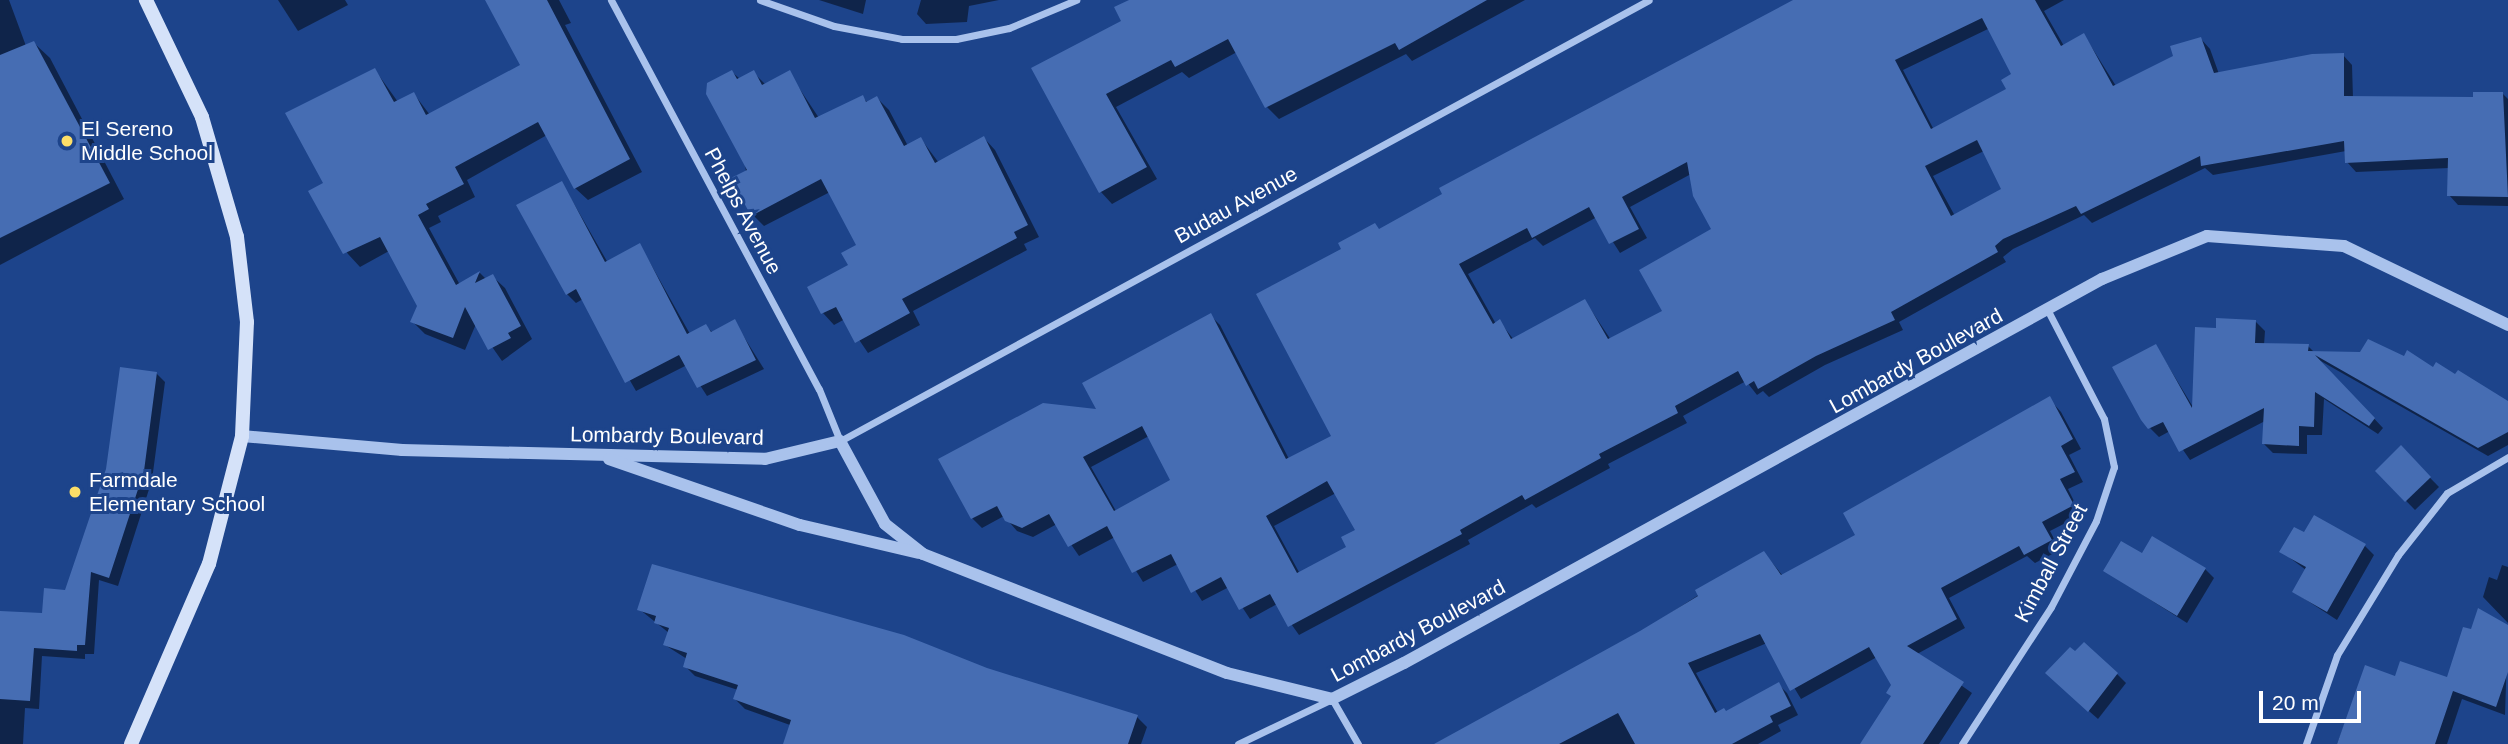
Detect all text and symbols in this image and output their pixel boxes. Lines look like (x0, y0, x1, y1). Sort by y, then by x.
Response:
place label: El Sereno Middle School (81, 116, 213, 166)
marker: El Sereno Middle School (59, 133, 75, 149)
street label: Phelps Avenue (699, 143, 787, 279)
street label: Budau Avenue (1170, 161, 1302, 249)
street label: Lombardy Boulevard (1825, 303, 2007, 419)
street label: Lombardy Boulevard (570, 422, 764, 450)
place label: Farmdale Elementary School (89, 467, 265, 517)
marker: Farmdale Elementary School (67, 484, 83, 500)
street label: Kimball Street (2009, 499, 2093, 627)
street label: Lombardy Boulevard (1327, 574, 1509, 688)
scale bar (2263, 678, 2364, 722)
text: 20 m (2272, 691, 2319, 714)

